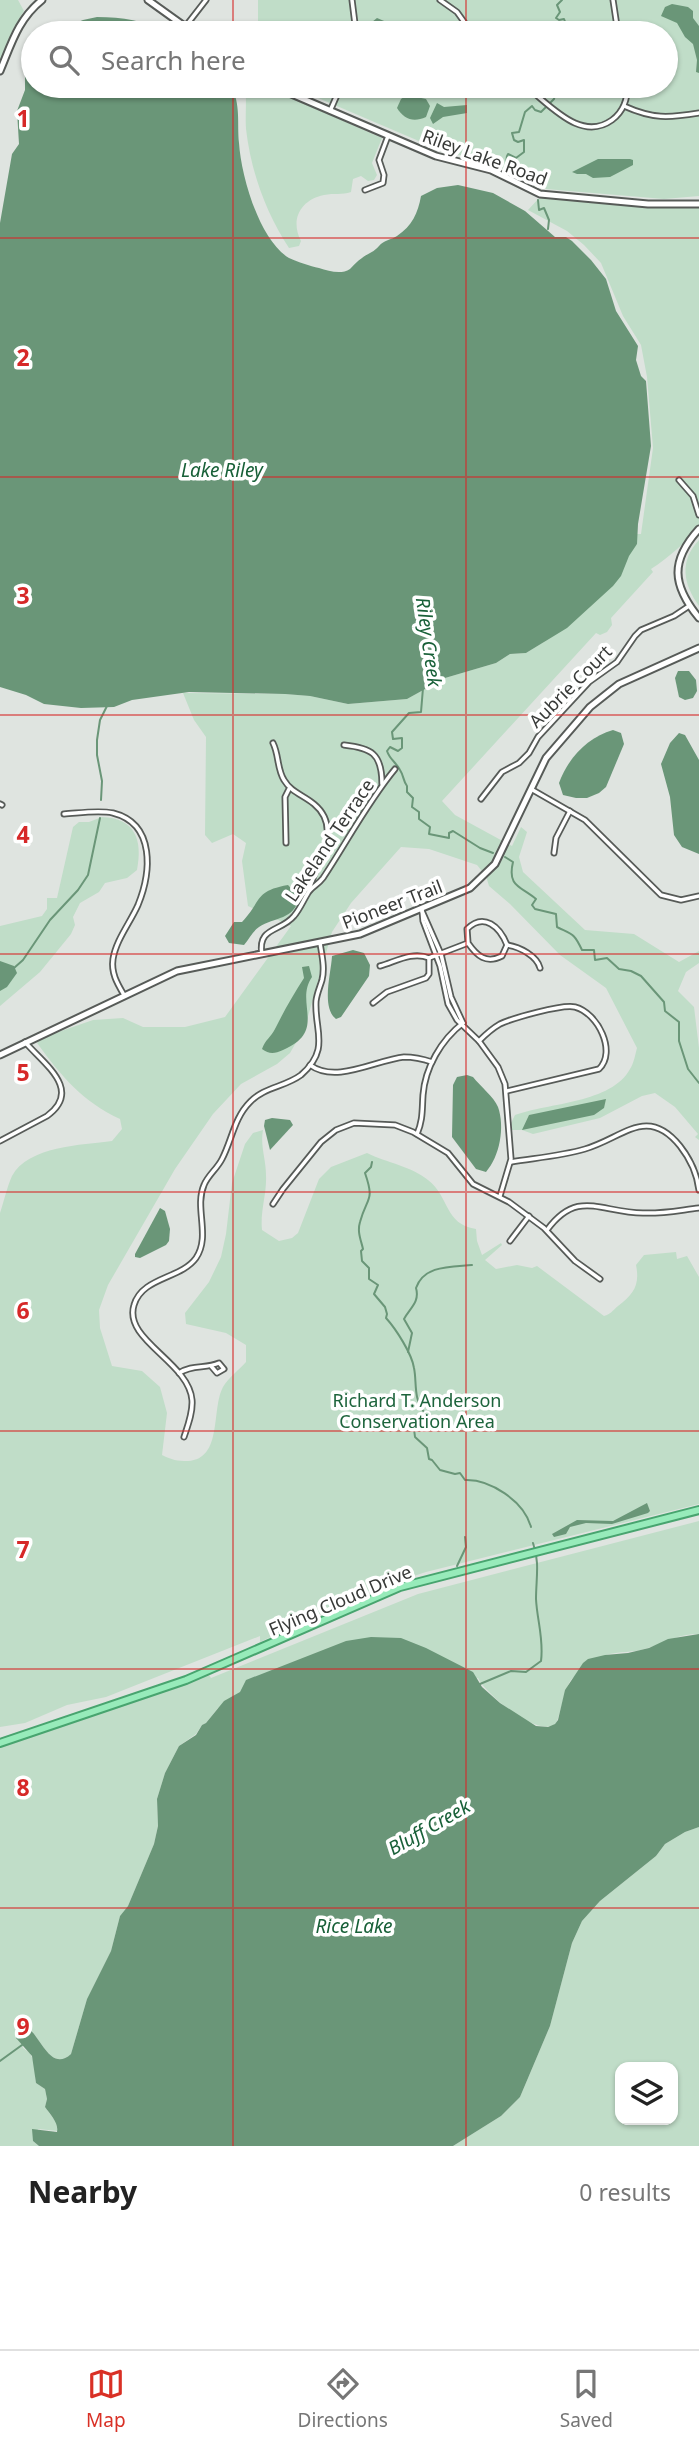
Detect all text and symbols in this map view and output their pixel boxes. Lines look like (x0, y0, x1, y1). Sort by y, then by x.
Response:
search box (21, 21, 678, 98)
icon: search (45, 41, 83, 79)
text: Search here (101, 42, 246, 78)
text: 1 (16, 102, 30, 134)
street label: Riley Lake Road (419, 123, 551, 191)
text: 2 (16, 341, 30, 373)
water label: Lake Riley (181, 457, 264, 483)
text: 3 (16, 579, 30, 611)
water label: Riley Creek (410, 595, 448, 689)
street label: Aubrie Court (523, 639, 617, 733)
street label: Lakeland Terrace (279, 774, 379, 906)
text: 4 (16, 818, 30, 850)
street label: Pioneer Trail (338, 874, 446, 934)
text: 5 (16, 1056, 30, 1088)
text: 6 (16, 1294, 30, 1326)
park label: Richard T. Anderson Conservation Area (333, 1388, 501, 1433)
text: 7 (16, 1533, 30, 1565)
street label: Flying Cloud Drive (265, 1559, 415, 1641)
text: 8 (16, 1771, 30, 1803)
water label: Bluff Creek (383, 1793, 475, 1861)
water label: Rice Lake (315, 1913, 393, 1939)
text: 9 (16, 2010, 30, 2042)
map controls (615, 2062, 678, 2125)
button: layers (615, 2062, 678, 2125)
text: Nearby (28, 2171, 137, 2212)
text: 0 results (579, 2176, 671, 2208)
tab: Map (86, 2365, 126, 2433)
tab: Directions (298, 2365, 388, 2433)
tab: Saved (560, 2365, 613, 2433)

